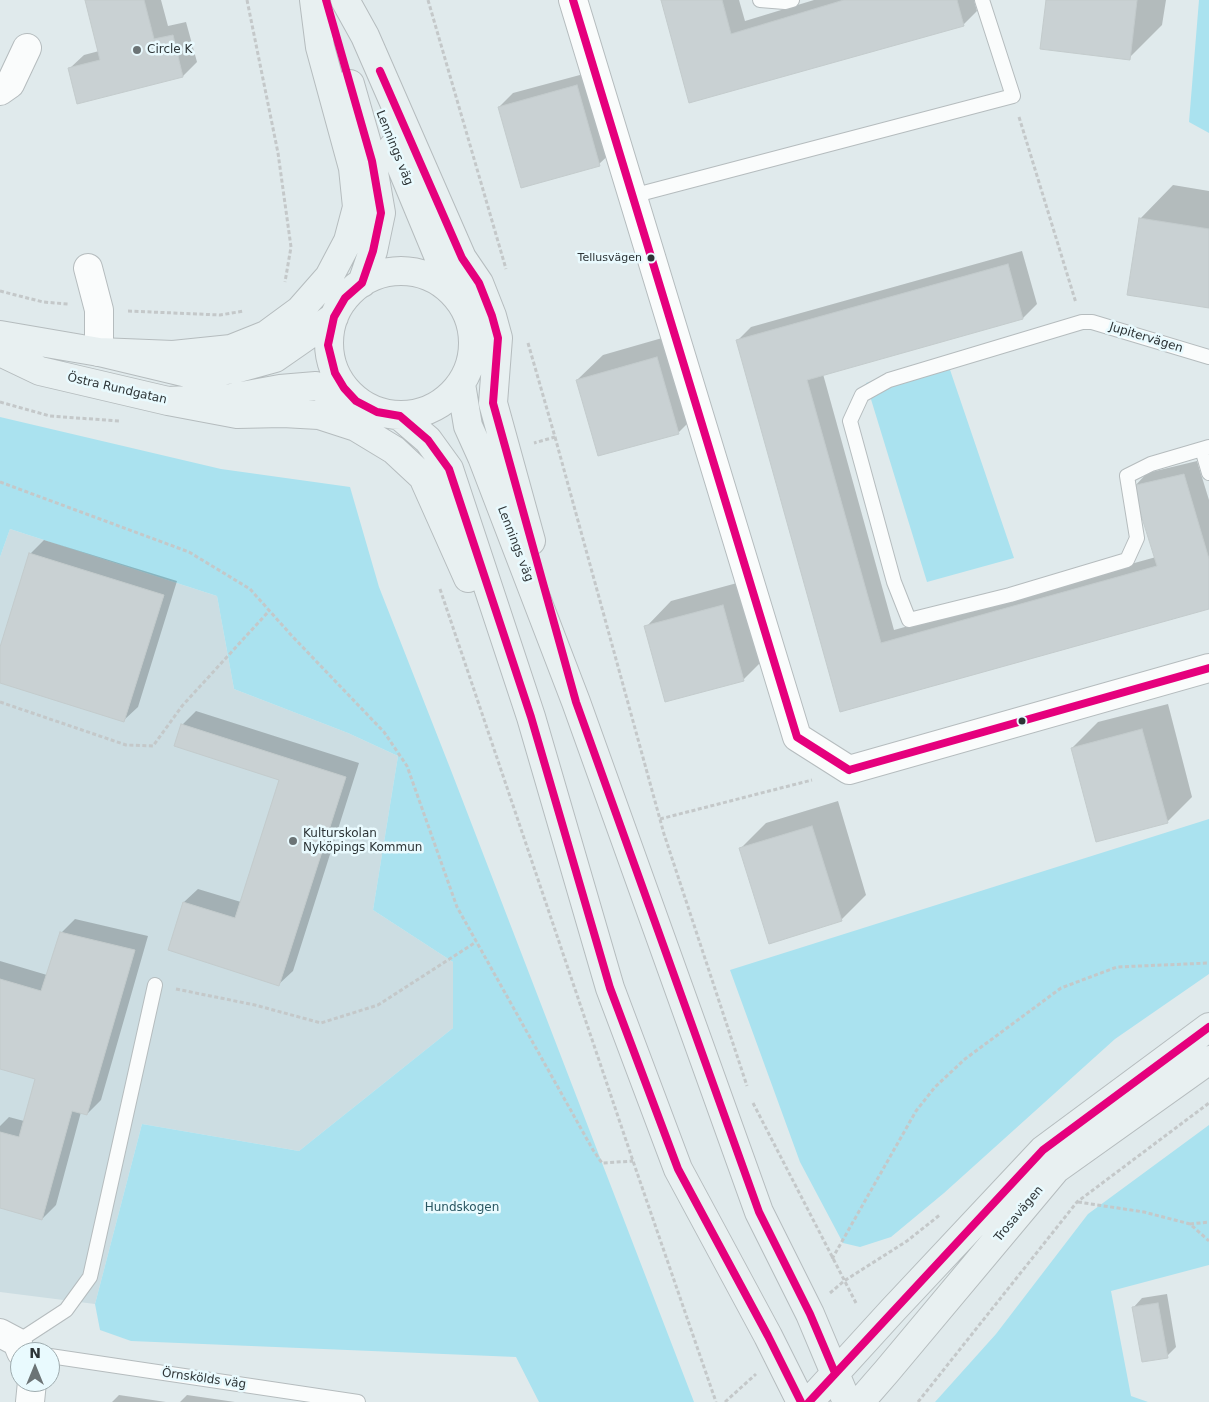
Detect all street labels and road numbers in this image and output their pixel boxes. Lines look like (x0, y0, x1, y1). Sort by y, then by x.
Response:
street label: Lennings väg (372, 108, 416, 188)
street label: Jupitervägen (1107, 320, 1185, 356)
street label: Östra Rundgatan (66, 371, 168, 407)
street label: Lennings väg (494, 504, 536, 584)
street label: Trosavägen (992, 1183, 1046, 1245)
street label: Örnskölds väg (161, 1366, 247, 1392)

